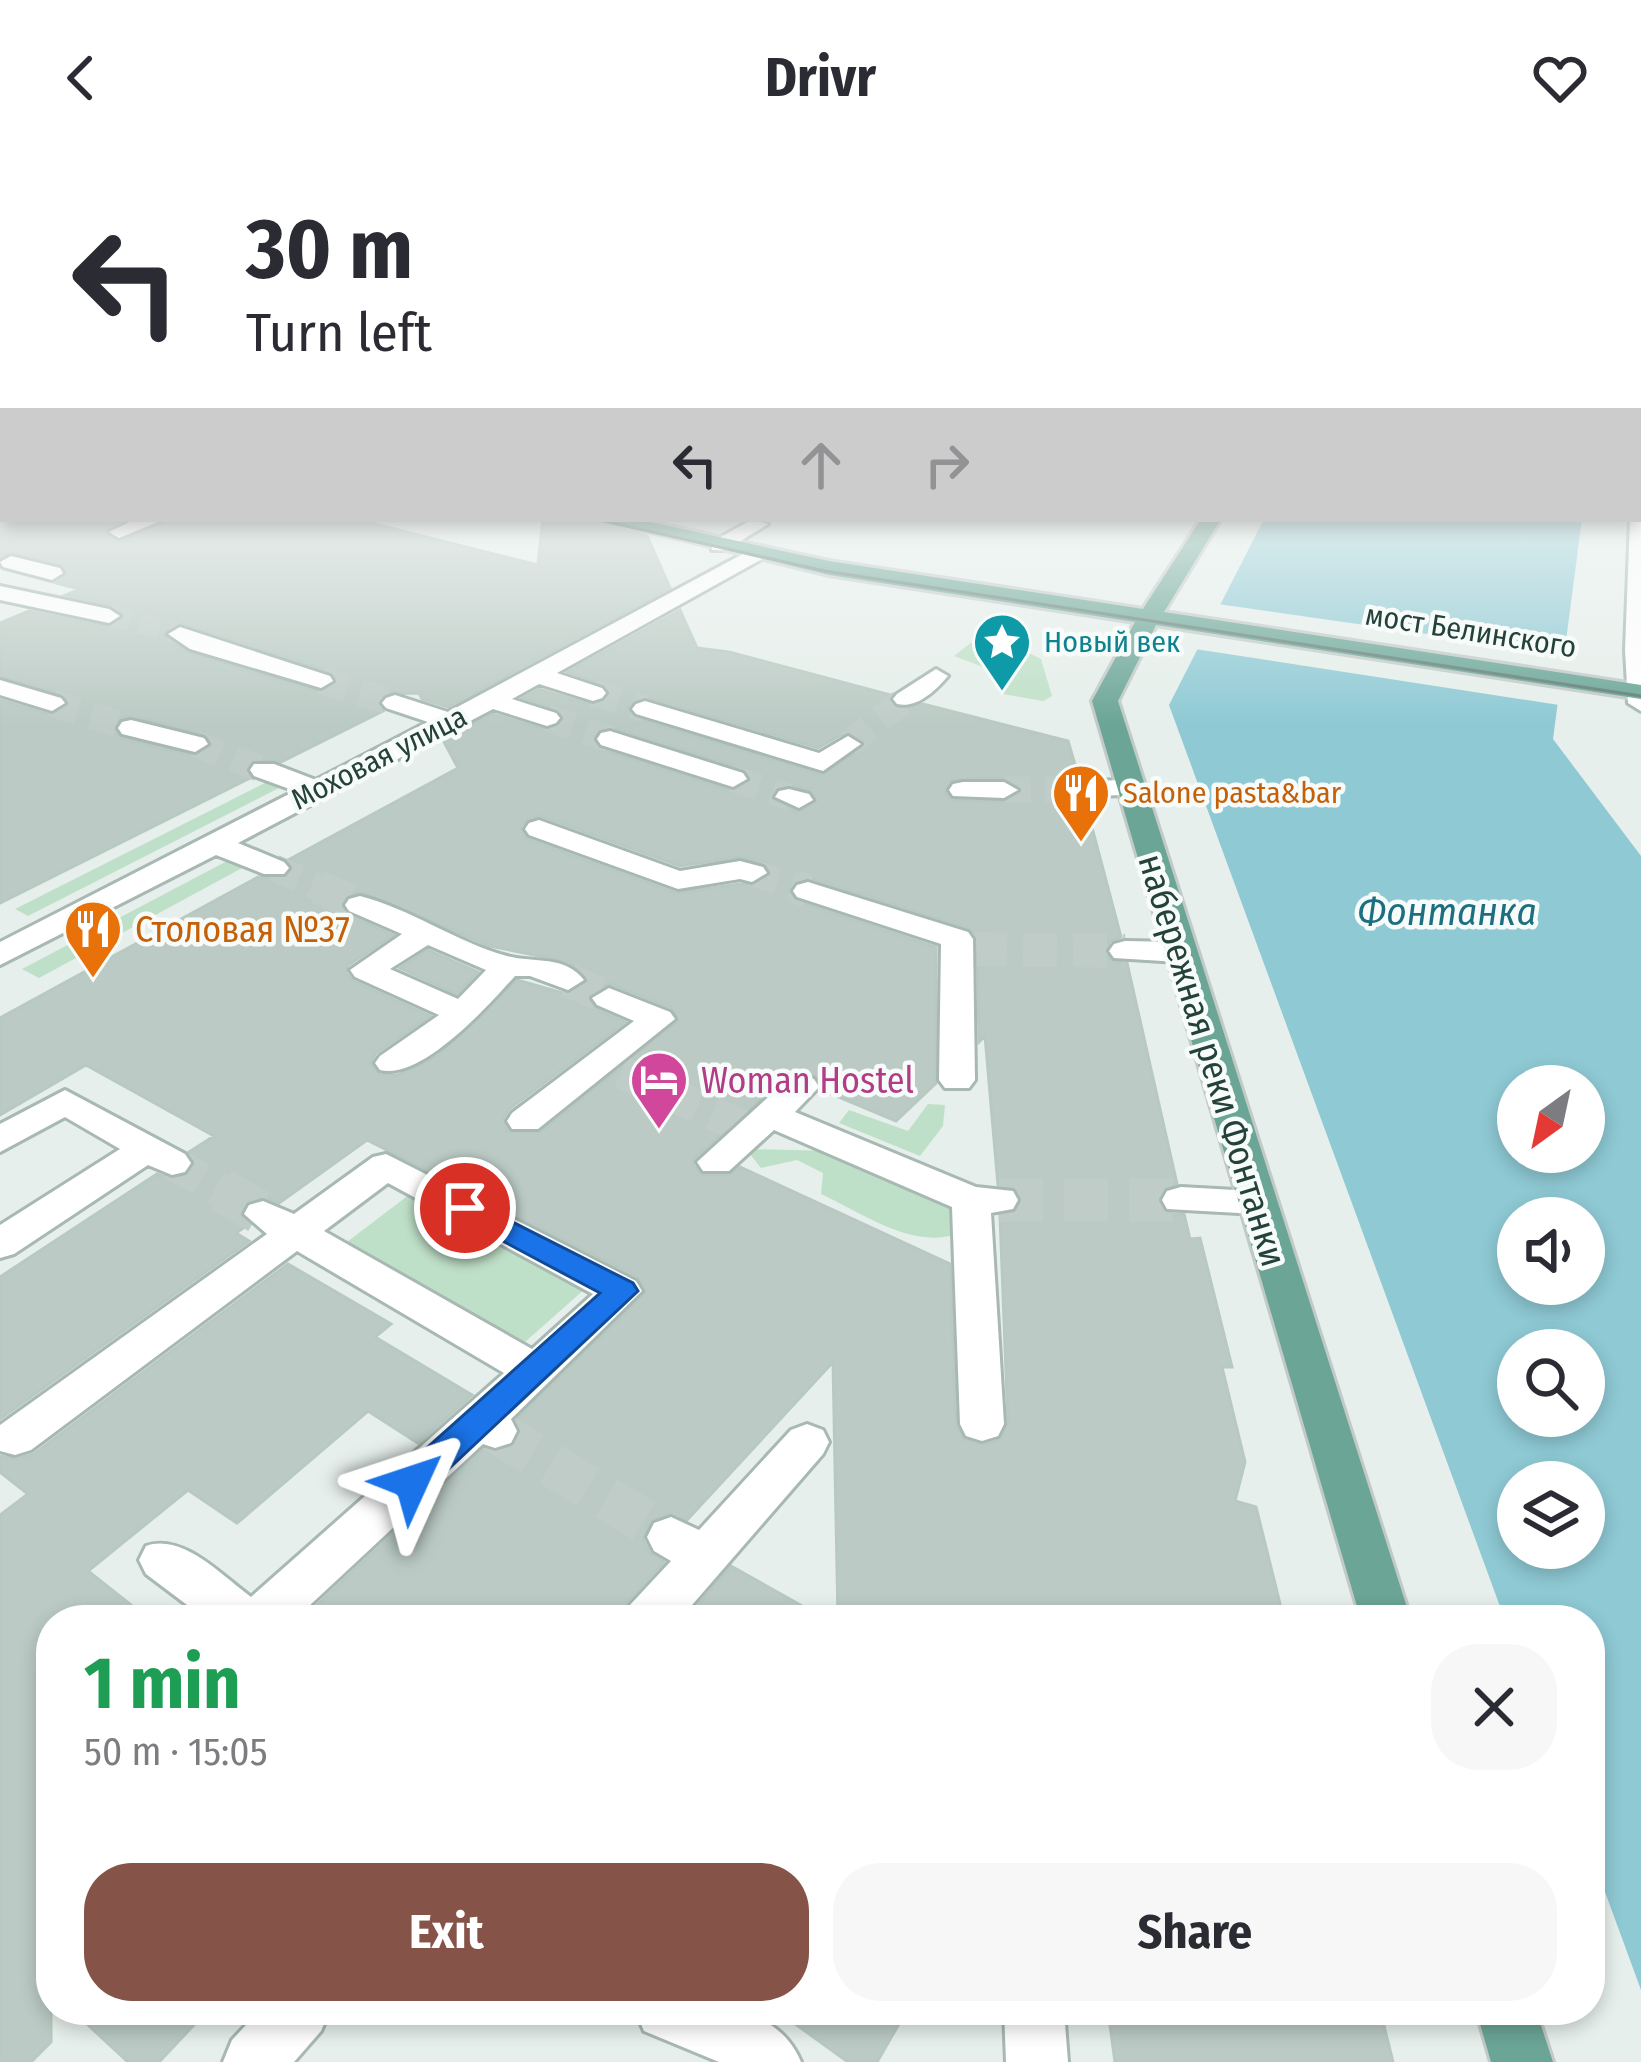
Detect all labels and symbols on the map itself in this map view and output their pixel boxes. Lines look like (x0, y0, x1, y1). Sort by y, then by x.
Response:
street label: мост Белинского (1363, 597, 1579, 665)
place icon: Новый век (971, 611, 1033, 693)
place label: Новый век (1044, 624, 1180, 660)
street label: Моховая улица (285, 698, 473, 818)
restaurant icon: Salone pasta&bar (1050, 762, 1112, 844)
place label: Salone pasta&bar (1123, 775, 1342, 811)
street label: набережная реки Фонтанки (1128, 849, 1296, 1272)
water label: Фонтанка (1357, 889, 1537, 935)
restaurant icon: Столовая №37 (62, 898, 124, 980)
place label: Столовая №37 (135, 908, 350, 952)
hotel icon: Woman Hostel (628, 1049, 690, 1131)
place label: Woman Hostel (701, 1059, 914, 1103)
north arrow (1497, 1065, 1605, 1173)
pin (414, 1157, 516, 1259)
position arrow (349, 1419, 475, 1545)

